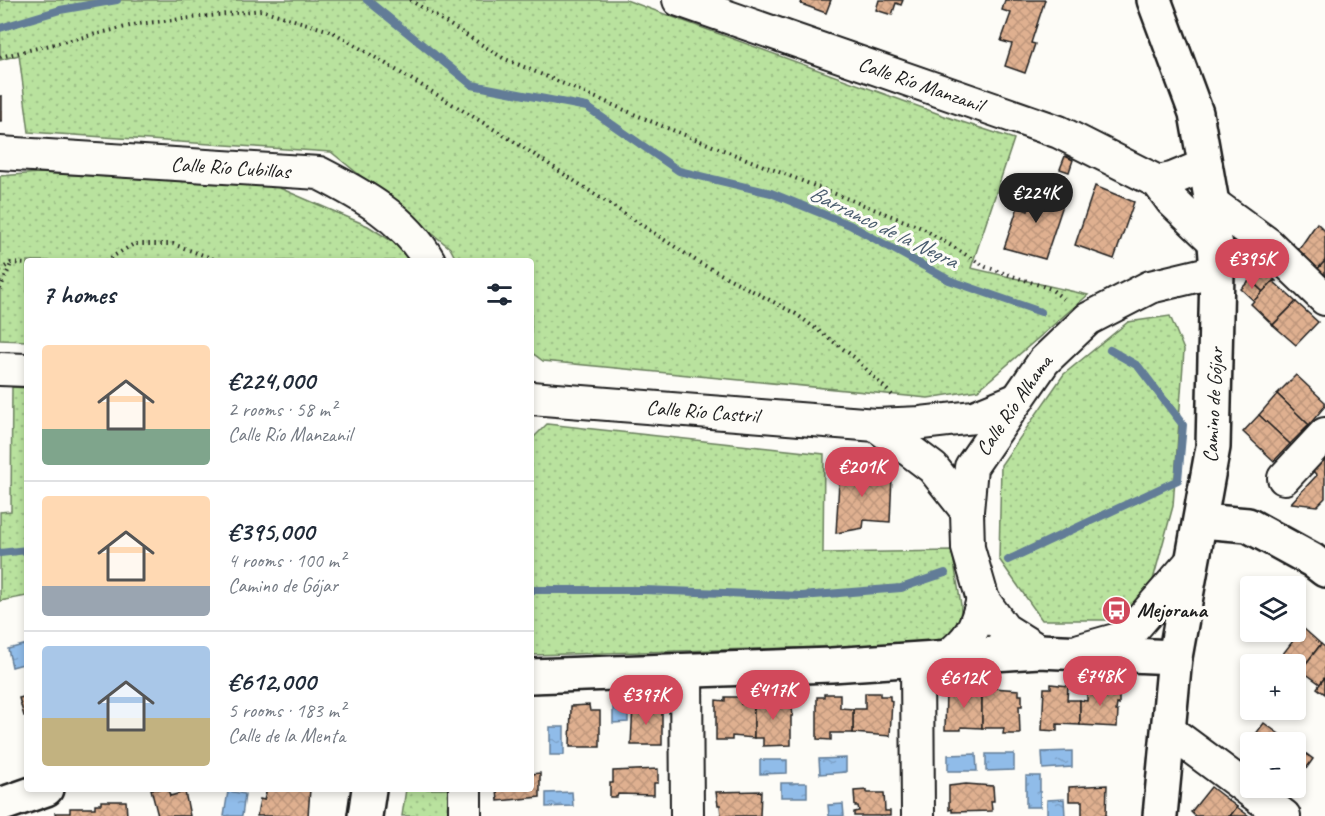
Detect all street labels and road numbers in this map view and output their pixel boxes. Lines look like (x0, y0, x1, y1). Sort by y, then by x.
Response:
street label: Calle Río Manzanil (855, 50, 990, 119)
street label: Calle Río Cubillas (170, 151, 293, 184)
street label: Camino de Gójar (1197, 345, 1229, 463)
street label: Calle Río Alhama (970, 346, 1059, 461)
street label: Calle Río Castril (645, 394, 763, 429)

